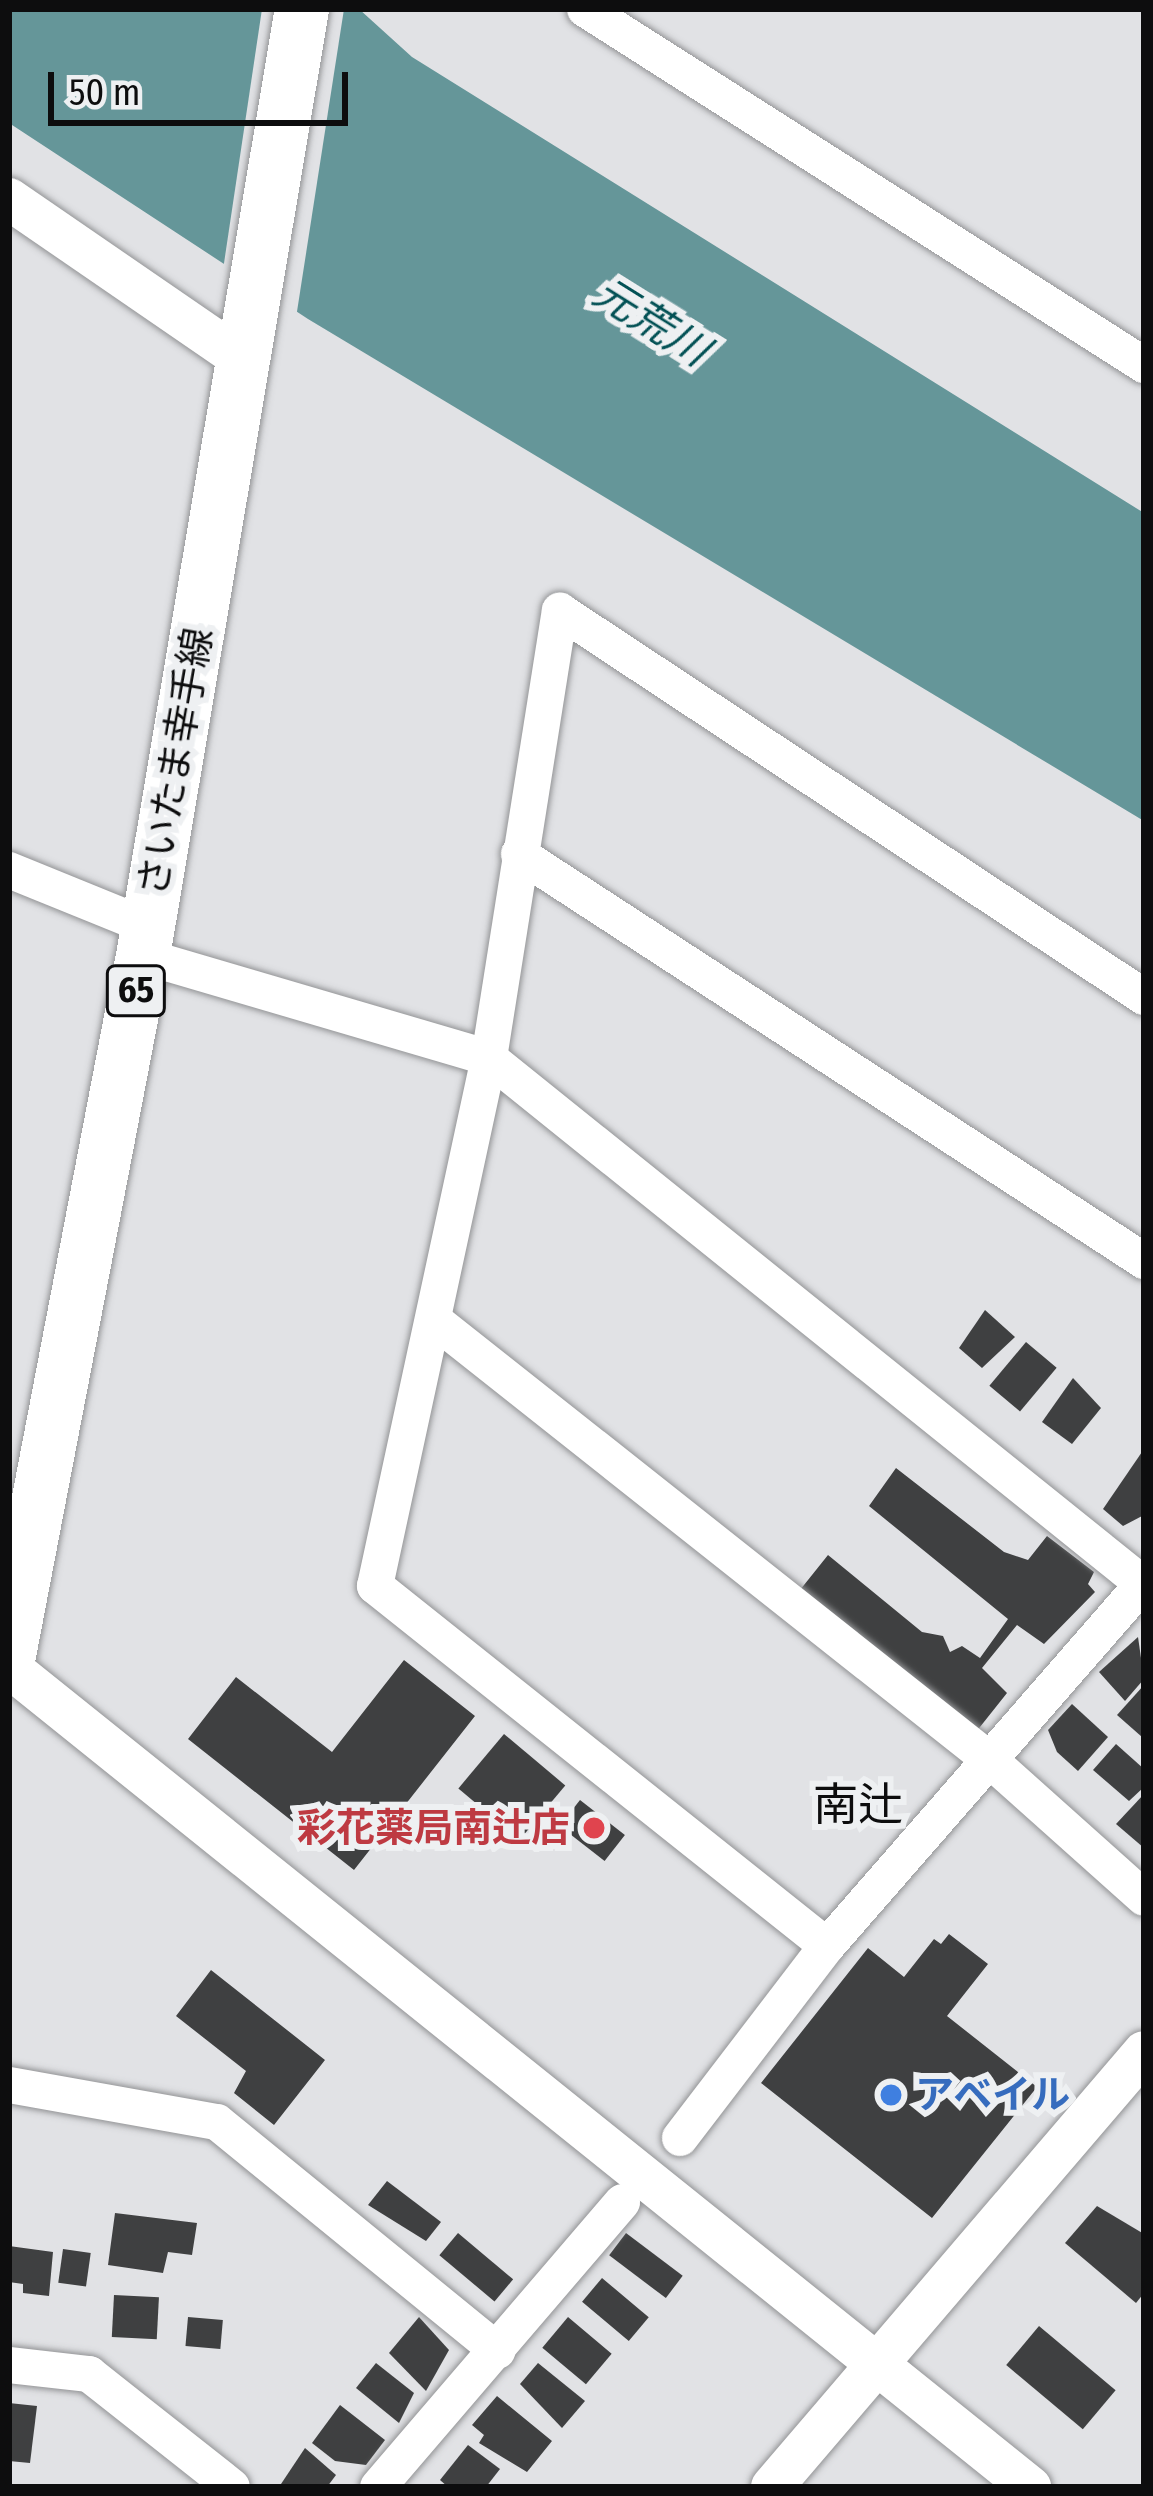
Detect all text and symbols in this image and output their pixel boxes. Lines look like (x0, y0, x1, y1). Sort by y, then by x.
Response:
scale bar (54, 48, 354, 122)
text: 50 m (69, 71, 140, 115)
water label: 元荒川 (584, 267, 718, 377)
street label: さいたま幸手線 (129, 624, 223, 900)
road number: 65 (103, 961, 169, 1021)
district label: 南辻 (813, 1779, 903, 1833)
place label: 彩花薬局南辻店 (297, 1805, 570, 1851)
marker: 彩花薬局南辻店 (581, 1815, 607, 1841)
place label: アベイル (915, 2072, 1071, 2118)
marker: アベイル (878, 2082, 904, 2108)

